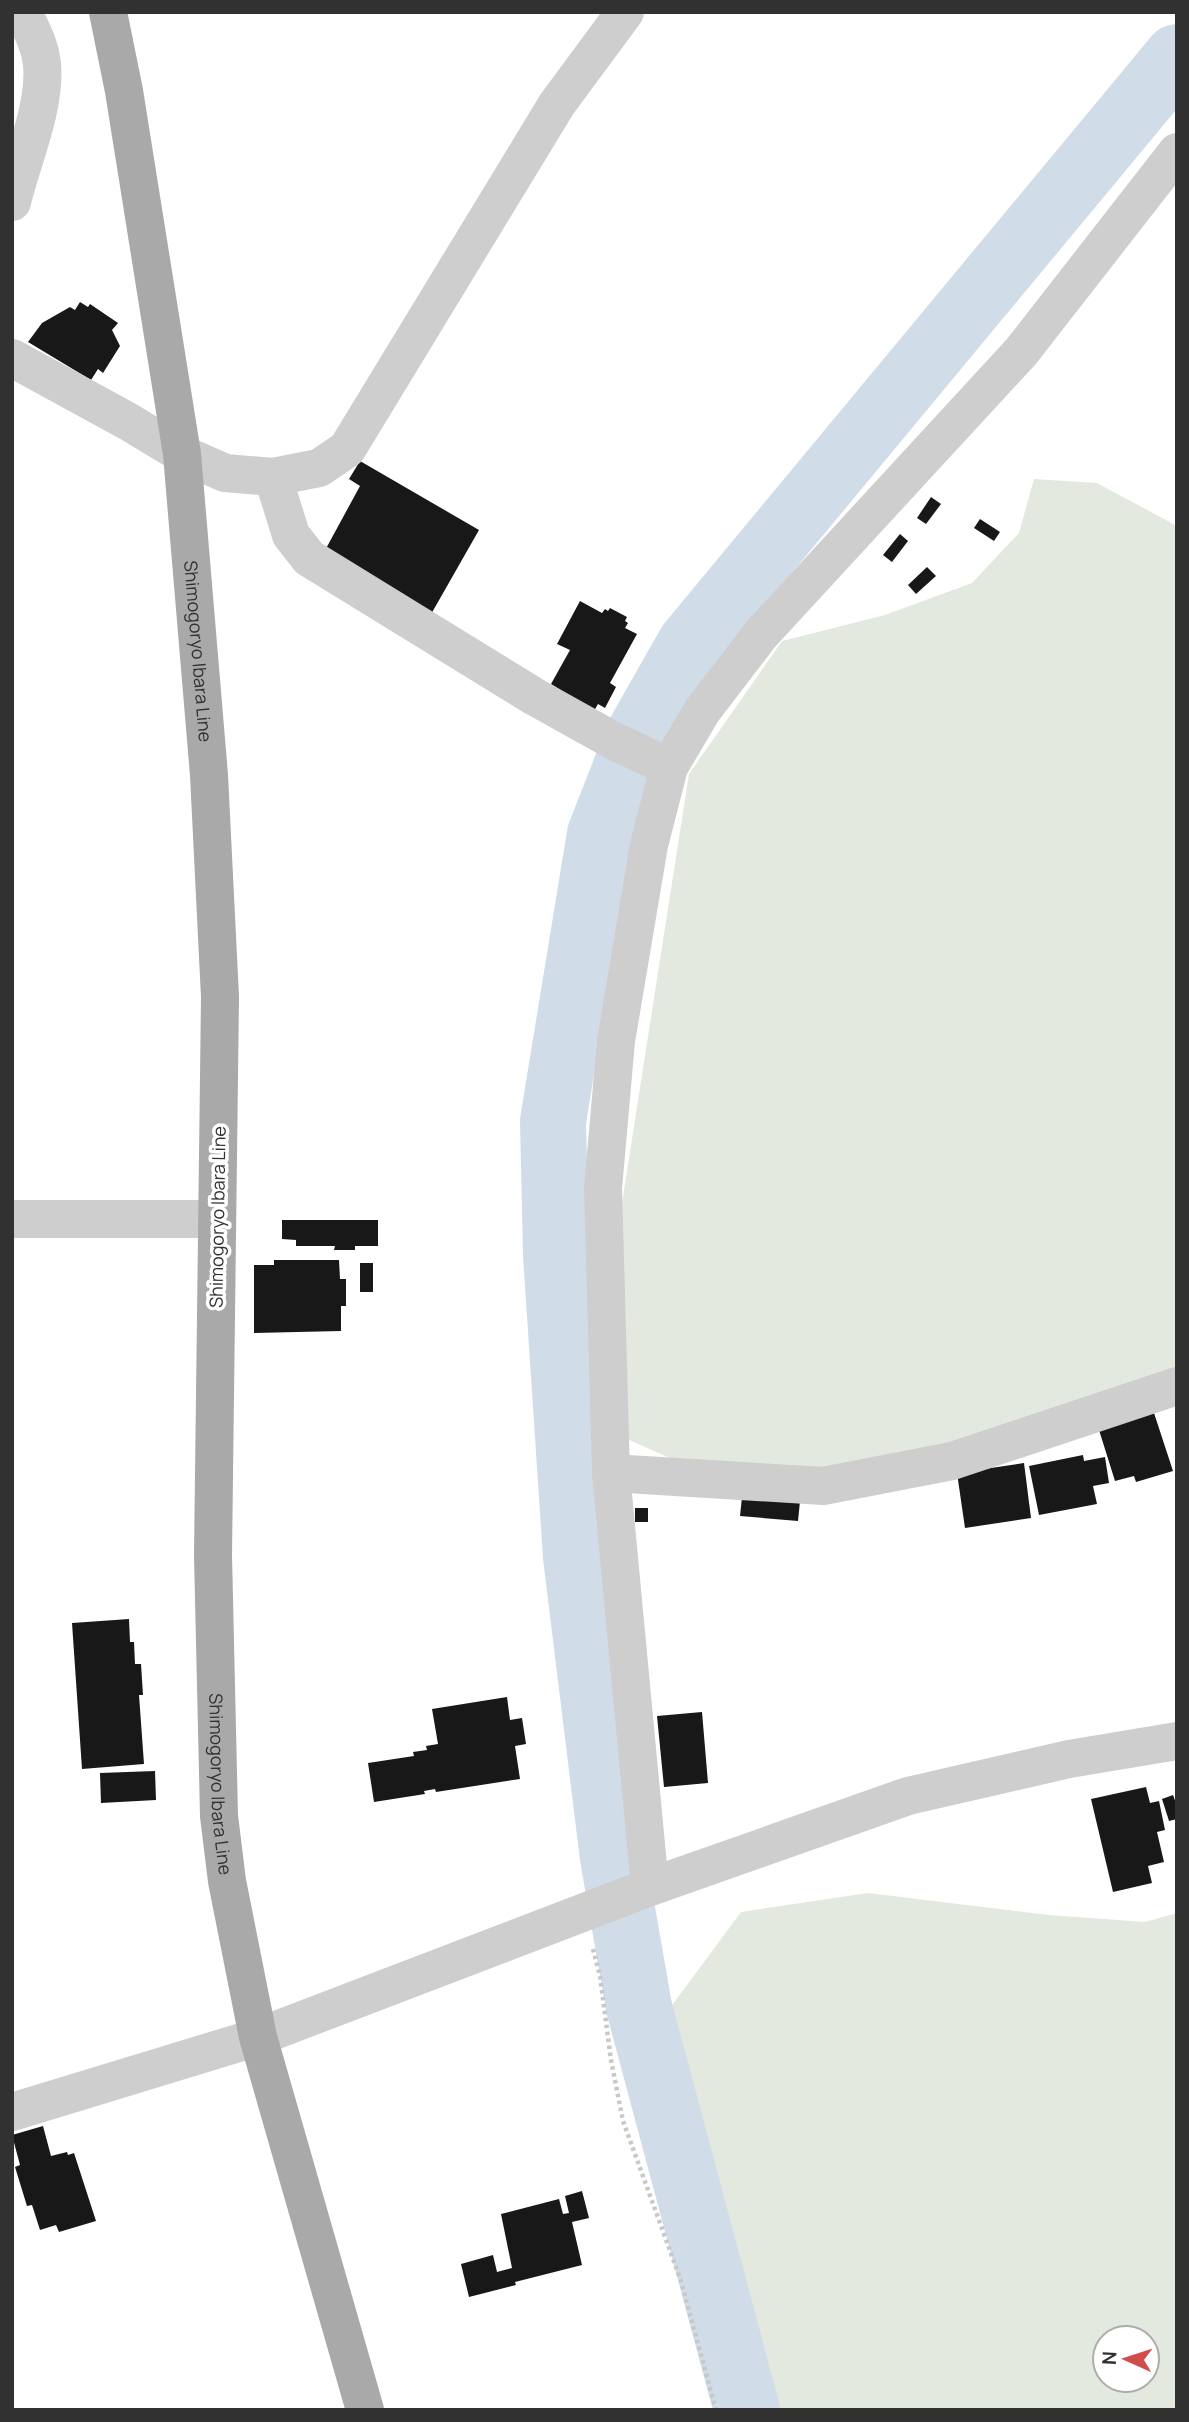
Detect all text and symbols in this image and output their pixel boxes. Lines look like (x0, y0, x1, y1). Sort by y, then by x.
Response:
street label: Shimogoryo Ibara Line (179, 559, 218, 743)
street label: Shimogoryo Ibara Line (203, 1126, 231, 1308)
street label: Shimogoryo Ibara Line (204, 1693, 238, 1876)
north arrow (1091, 2324, 1161, 2394)
text: N (1096, 2351, 1122, 2366)

